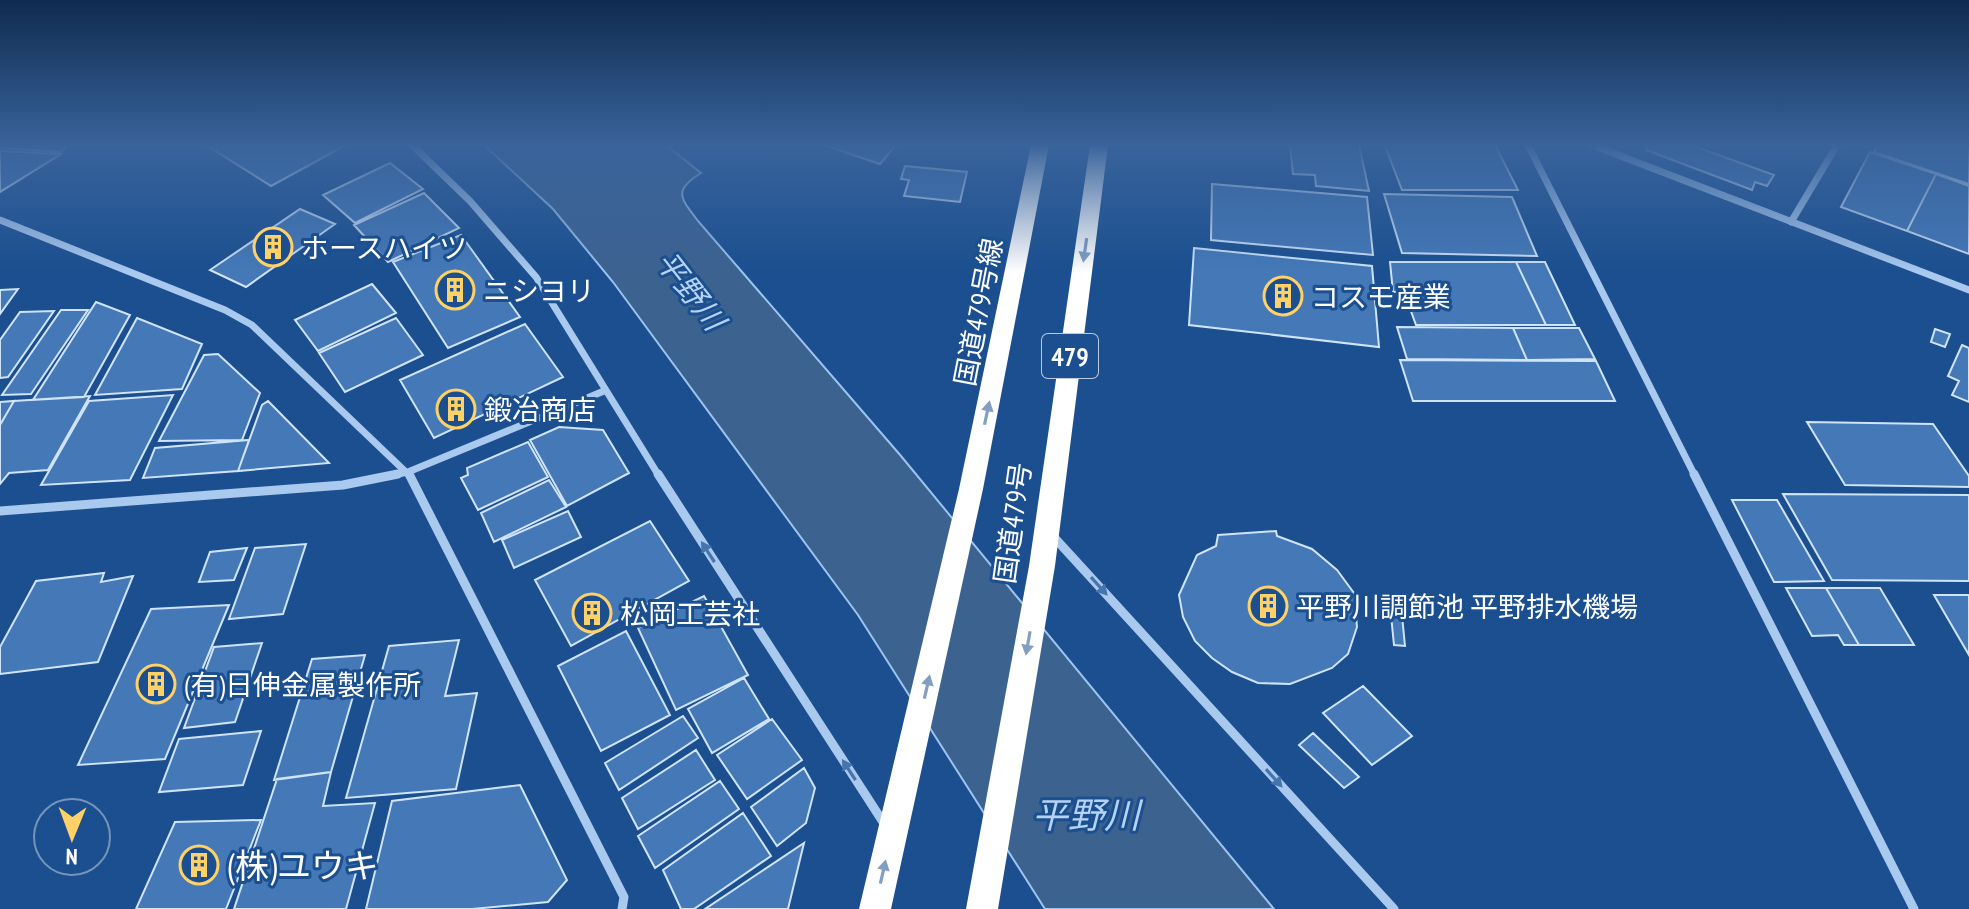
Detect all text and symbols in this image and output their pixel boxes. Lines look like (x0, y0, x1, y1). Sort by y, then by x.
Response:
building icon: ホースハイツ (252, 226, 294, 268)
place label: ホースハイツ (301, 229, 467, 266)
street label: 国道479号線 (946, 235, 1010, 389)
one-way arrow (1078, 238, 1091, 263)
water label: 平野川 (648, 243, 736, 340)
building icon: ニシヨリ (434, 269, 476, 311)
place label: ニシヨリ (483, 272, 595, 309)
building icon: コスモ産業 (1262, 275, 1304, 317)
place label: コスモ産業 (1311, 278, 1451, 315)
road number: 479 (1042, 334, 1098, 378)
building icon: 鍛冶商店 (435, 388, 477, 430)
place label: 鍛冶商店 (484, 391, 596, 428)
one-way arrow (981, 400, 993, 425)
street label: 国道479号 (985, 460, 1039, 586)
one-way arrow (701, 541, 715, 563)
one-way arrow (1089, 577, 1107, 596)
building icon: 平野川調節池 平野排水機場 (1247, 585, 1289, 627)
place label: 平野川調節池 平野排水機場 (1296, 588, 1638, 625)
building icon: 松岡工芸社 (571, 592, 613, 634)
place label: 松岡工芸社 (620, 595, 760, 632)
one-way arrow (1022, 630, 1034, 655)
building icon: (有)日伸金属製作所 (135, 663, 177, 705)
place label: (有)日伸金属製作所 (184, 666, 421, 703)
one-way arrow (921, 674, 934, 699)
one-way arrow (842, 759, 857, 781)
one-way arrow (1265, 768, 1282, 788)
water label: 平野川 (1032, 791, 1144, 838)
north arrow (32, 797, 112, 877)
text: N (65, 843, 78, 871)
place label: (株)ユウキ (227, 843, 379, 887)
building icon: (株)ユウキ (178, 844, 220, 886)
one-way arrow (877, 860, 890, 885)

